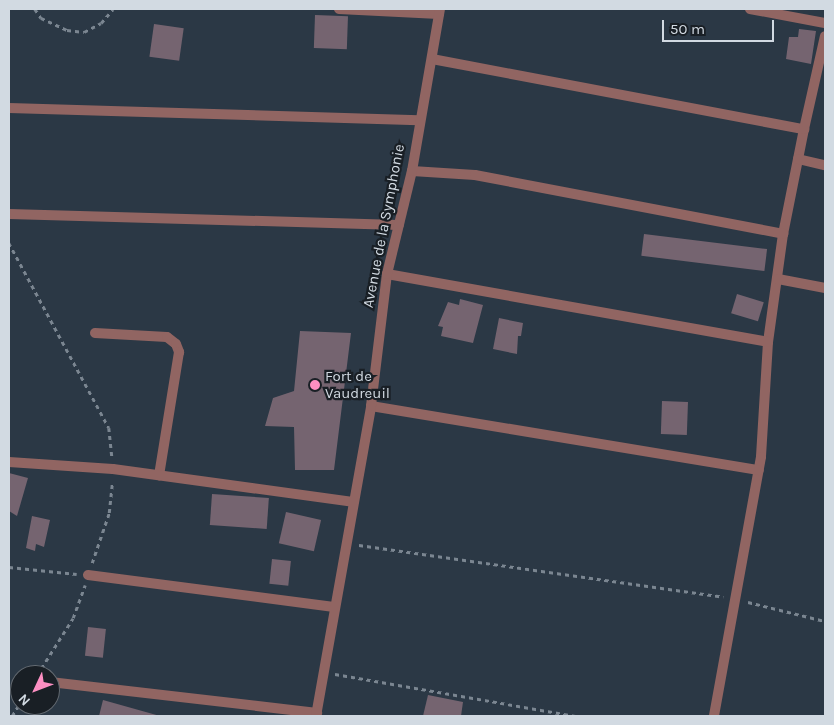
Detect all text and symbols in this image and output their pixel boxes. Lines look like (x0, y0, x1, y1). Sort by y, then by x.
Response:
scale bar (664, 10, 776, 42)
text: 50 m (670, 20, 705, 38)
street label: Avenue de la Symphonie (359, 143, 409, 309)
place label: Fort de Vaudreuil (325, 367, 390, 402)
marker: Fort de Vaudreuil (309, 379, 321, 391)
north arrow (10, 665, 60, 715)
text: N (15, 690, 34, 709)

